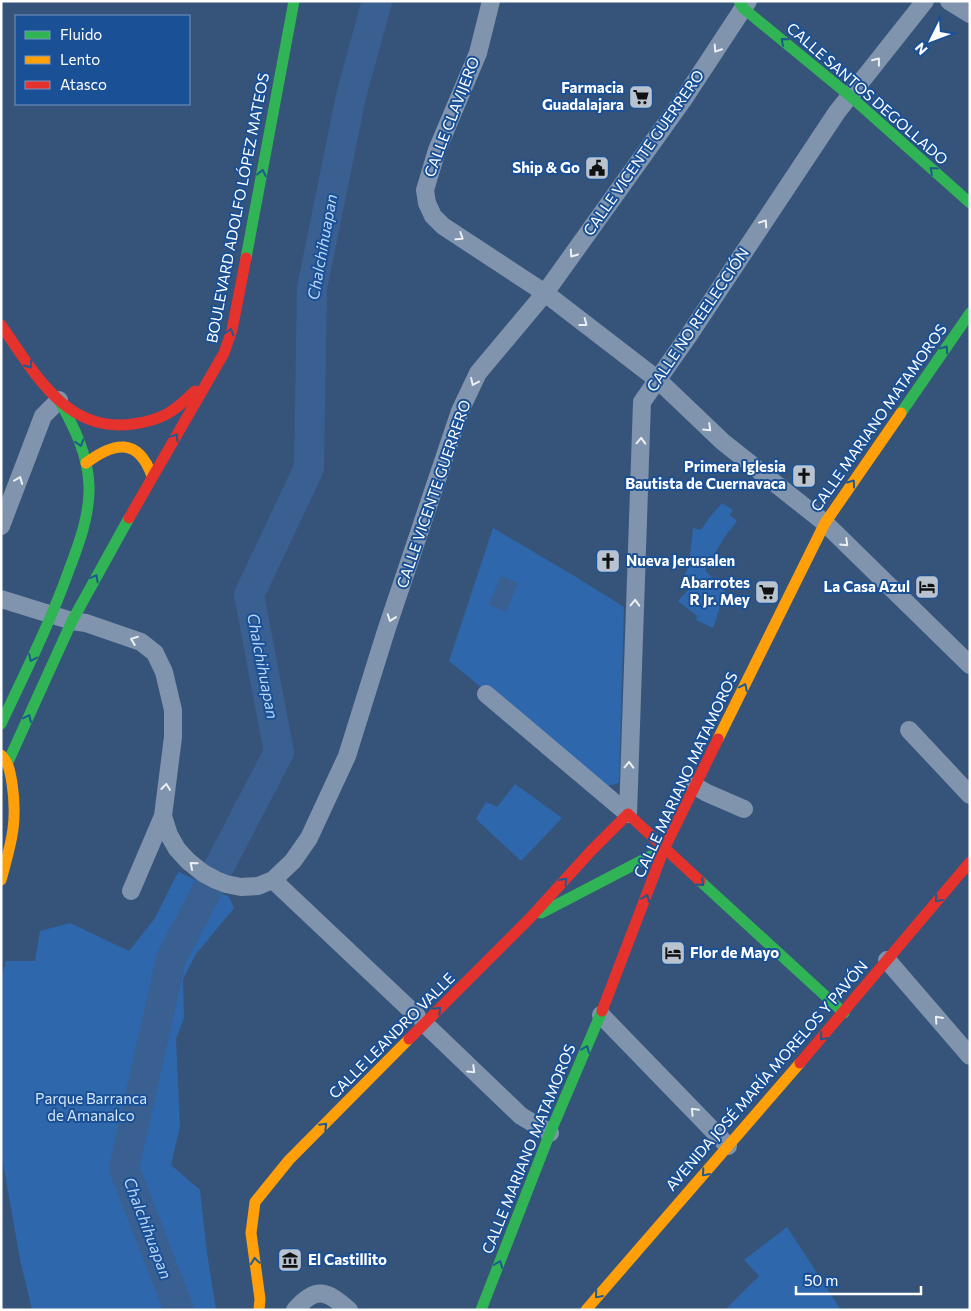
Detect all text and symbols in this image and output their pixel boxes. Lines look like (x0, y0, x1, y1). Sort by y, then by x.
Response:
legend (15, 15, 190, 105)
north arrow (906, 15, 956, 65)
street label: CALLE SANTOS DEGOLLADO (783, 19, 951, 169)
text: Fluido (60, 25, 102, 43)
one-way arrow (780, 38, 789, 47)
one-way arrow (713, 44, 723, 53)
text: Lento (60, 50, 100, 68)
street label: CALLE CLAVIJERO (420, 54, 482, 179)
one-way arrow (871, 58, 880, 67)
street label: CALLE VICENTE GUERRERO (579, 66, 707, 239)
street label: BOULEVARD ADOLFO LÓPEZ MATEOS (201, 71, 272, 344)
text: Atasco (60, 75, 107, 93)
place label: Farmacia Guadalajara (542, 78, 624, 113)
supermarket icon: Farmacia Guadalajara (628, 84, 654, 110)
public building icon: Ship & Go (584, 155, 610, 181)
place label: Ship & Go (512, 158, 580, 176)
one-way arrow (930, 167, 939, 176)
one-way arrow (256, 169, 266, 177)
water label: Chalchihuapan (303, 192, 340, 301)
one-way arrow (757, 219, 767, 228)
one-way arrow (454, 231, 464, 240)
street label: CALLE NO REELECCIÓN (641, 244, 752, 395)
one-way arrow (570, 248, 579, 258)
one-way arrow (578, 317, 587, 325)
street label: CALLE MARIANO MATAMOROS (806, 320, 950, 515)
one-way arrow (225, 329, 235, 337)
one-way arrow (939, 345, 948, 355)
one-way arrow (23, 359, 32, 369)
one-way arrow (470, 377, 480, 386)
street label: CALLE VICENTE GUERRERO (392, 397, 474, 590)
one-way arrow (702, 422, 711, 431)
one-way arrow (169, 433, 179, 442)
one-way arrow (636, 436, 646, 444)
one-way arrow (74, 439, 84, 447)
place label: Primera Iglesia Bautista de Cuernavaca (625, 457, 786, 492)
church icon: Primera Iglesia Bautista de Cuernavaca (791, 463, 817, 489)
one-way arrow (13, 477, 23, 485)
one-way arrow (846, 479, 855, 489)
one-way arrow (840, 537, 849, 546)
church icon: Nueva Jerusalen (595, 548, 621, 574)
place label: Nueva Jerusalen (626, 551, 735, 569)
place label: Abarrotes R Jr. Mey (680, 573, 751, 608)
hotel icon: La Casa Azul (914, 574, 940, 600)
one-way arrow (89, 575, 99, 584)
place label: La Casa Azul (823, 577, 910, 595)
supermarket icon: Abarrotes R Jr. Mey (754, 579, 780, 605)
one-way arrow (630, 599, 640, 606)
water label: Chalchihuapan (244, 611, 283, 720)
one-way arrow (387, 613, 397, 621)
one-way arrow (130, 636, 139, 646)
one-way arrow (28, 653, 38, 662)
street label: CALLE MARIANO MATAMOROS (629, 669, 741, 880)
one-way arrow (738, 683, 748, 692)
one-way arrow (21, 714, 31, 723)
one-way arrow (624, 761, 635, 769)
one-way arrow (160, 783, 171, 791)
one-way arrow (189, 862, 198, 871)
one-way arrow (696, 877, 705, 886)
one-way arrow (558, 878, 567, 887)
one-way arrow (934, 893, 943, 902)
one-way arrow (640, 894, 650, 903)
hotel icon: Flor de Mayo (660, 940, 686, 966)
place label: Flor de Mayo (690, 943, 779, 961)
street label: AVENIDA JOSÉ MARÍA MORELOS Y PAVÓN (661, 956, 871, 1194)
street label: CALLE LEANDRO VALLE (325, 969, 458, 1102)
one-way arrow (432, 1007, 441, 1016)
one-way arrow (935, 1016, 944, 1025)
one-way arrow (820, 1032, 829, 1041)
street label: CALLE MARIANO MATAMOROS (478, 1041, 579, 1256)
one-way arrow (580, 1045, 591, 1054)
one-way arrow (467, 1064, 476, 1073)
park label: Parque Barranca de Amanalco (35, 1089, 147, 1124)
one-way arrow (691, 1108, 700, 1117)
one-way arrow (318, 1122, 327, 1131)
one-way arrow (701, 1167, 710, 1176)
water label: Chalchihuapan (120, 1174, 177, 1281)
museum icon: El Castillito (277, 1247, 303, 1273)
place label: El Castillito (308, 1250, 387, 1268)
one-way arrow (250, 1257, 261, 1265)
one-way arrow (493, 1260, 503, 1269)
scale bar (796, 1264, 921, 1296)
text: 50 m (804, 1271, 838, 1289)
one-way arrow (595, 1290, 604, 1299)

